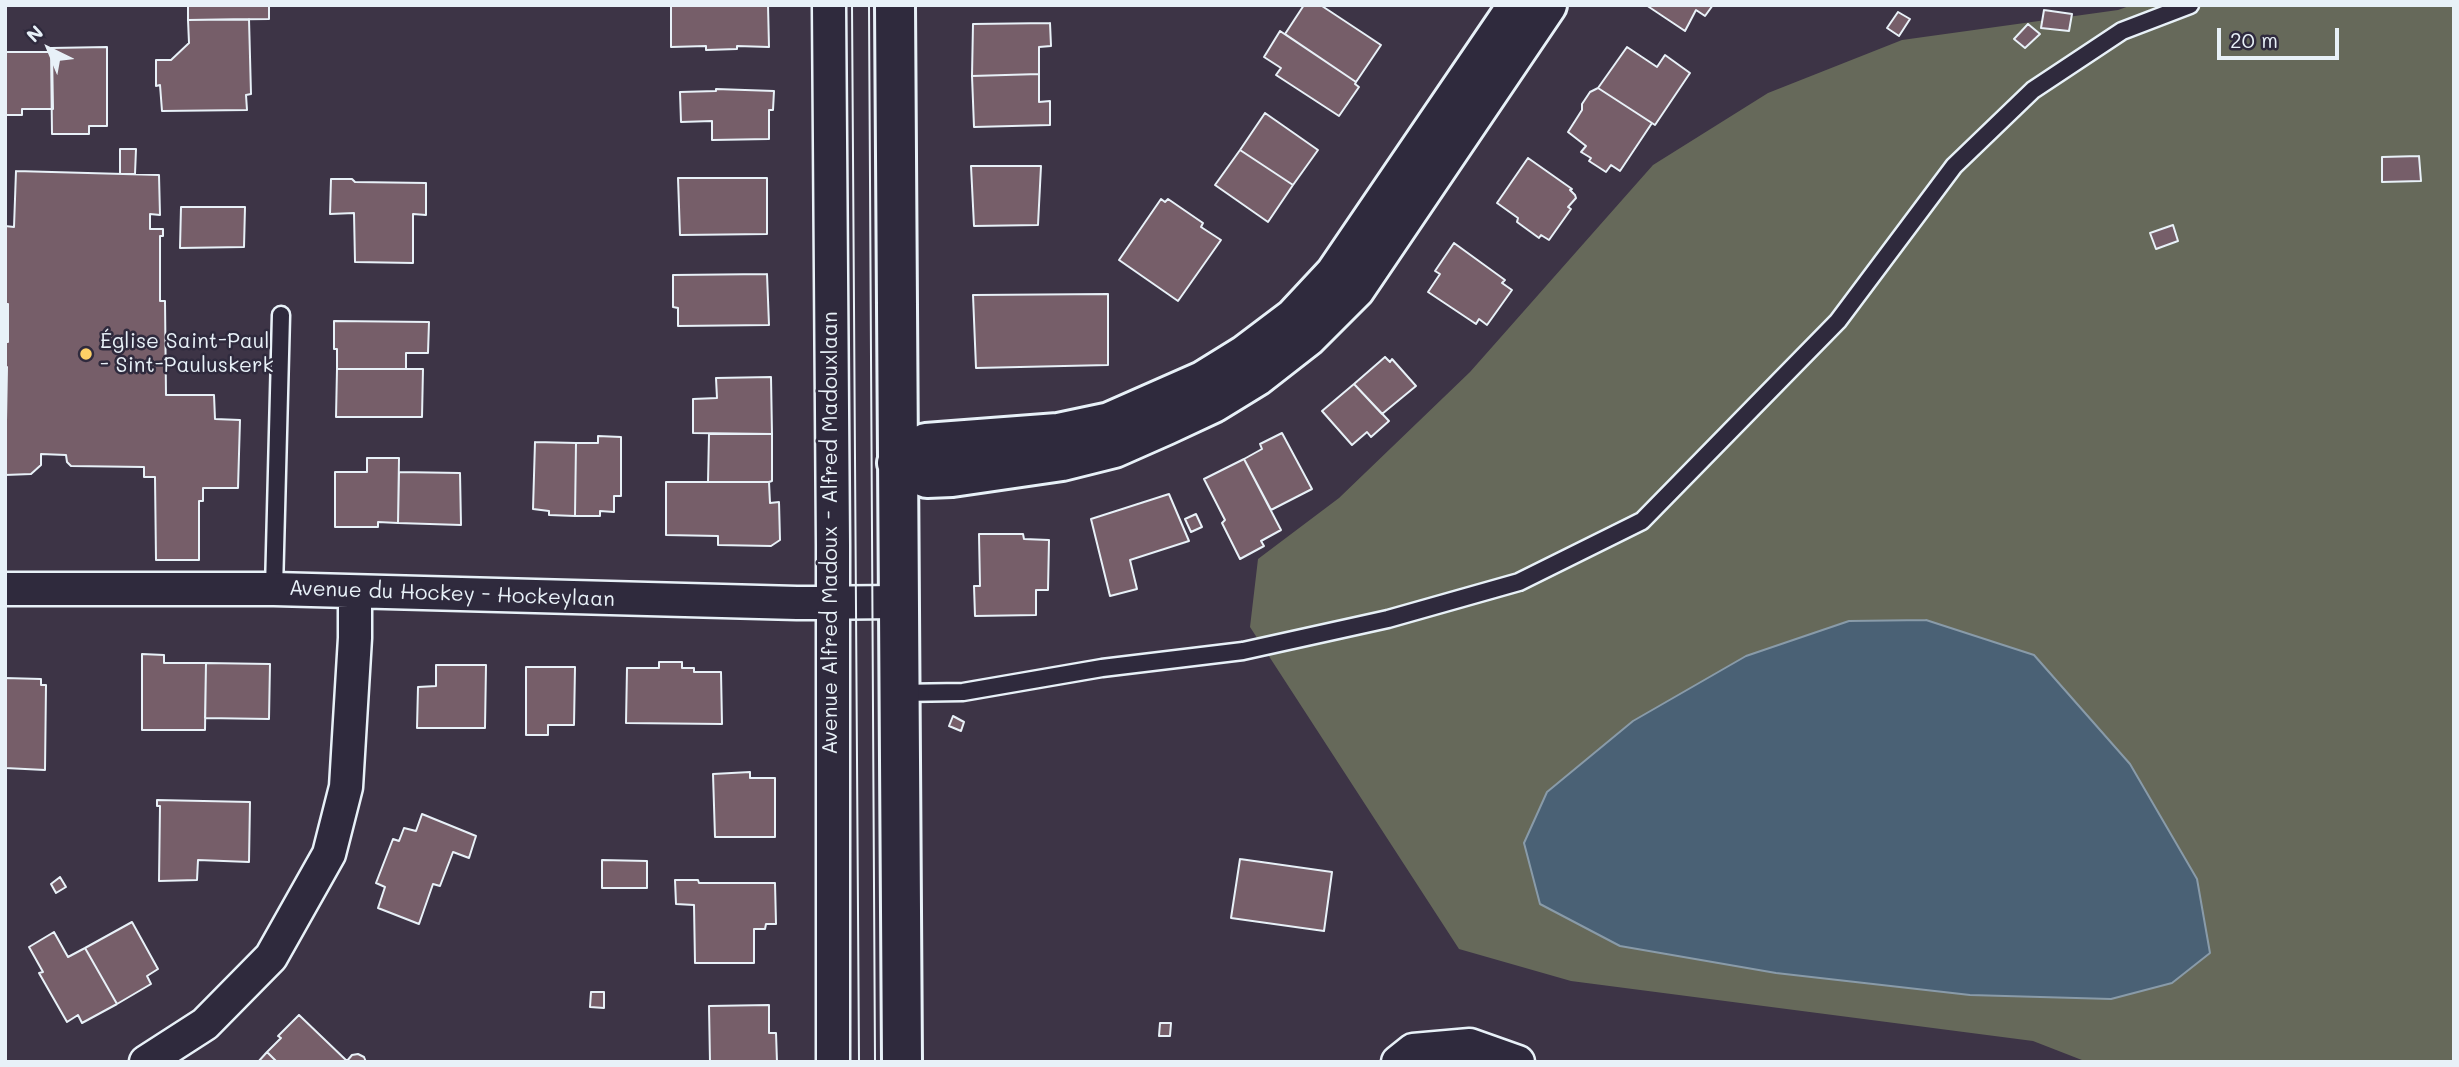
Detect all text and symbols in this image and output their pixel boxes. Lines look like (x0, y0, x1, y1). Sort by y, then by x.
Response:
north arrow (14, 14, 84, 84)
scale bar (2221, 14, 2344, 58)
text: N (21, 19, 48, 47)
text: 20 m (2230, 26, 2278, 53)
street label: Avenue Alfred Madoux - Alfred Madouxlaan (818, 311, 844, 755)
place label: Église Saint-Paul - Sint-Pauluskerk (100, 329, 274, 379)
marker: Église Saint-Paul - Sint-Pauluskerk (78, 346, 94, 362)
street label: Avenue du Hockey - Hockeylaan (289, 576, 615, 612)

